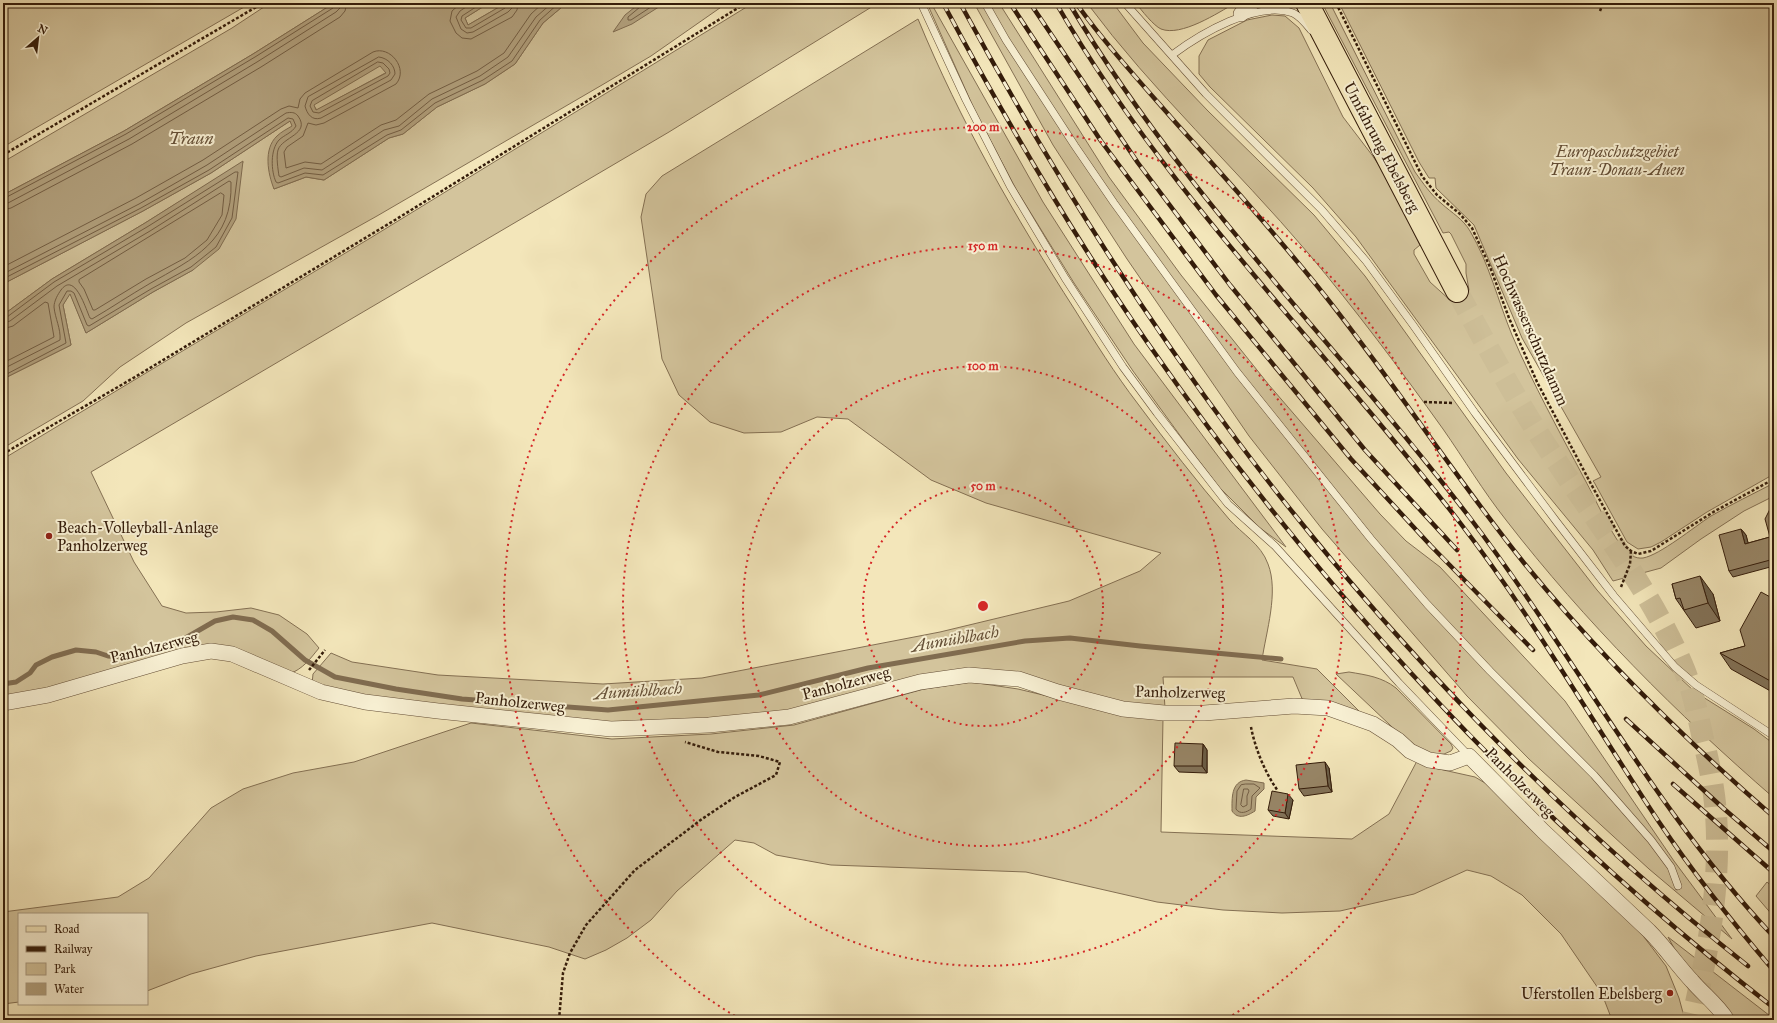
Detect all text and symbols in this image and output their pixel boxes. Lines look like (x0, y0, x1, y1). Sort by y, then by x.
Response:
north arrow (18, 18, 58, 58)
text: N (35, 22, 50, 38)
street label: Umfahrung Ebelsberg (1339, 79, 1425, 216)
text: 200 m (967, 120, 1000, 134)
water label: Traun (169, 128, 213, 149)
park label: Europaschutzgebiet Traun-Donau-Auen (1549, 142, 1685, 179)
text: 150 m (968, 239, 999, 253)
street label: Hochwasserschutzdamm (1489, 251, 1573, 409)
text: 100 m (967, 359, 1000, 373)
text: 50 m (970, 479, 997, 493)
place label: Beach-Volleyball-Anlage Panholzerweg (57, 518, 219, 556)
marker: Beach-Volleyball-Anlage Panholzerweg (44, 531, 54, 541)
centre of rings (976, 599, 990, 613)
water label: Aumühlbach (908, 621, 1000, 657)
street label: Panholzerweg (108, 627, 201, 668)
street label: Panholzerweg (800, 662, 893, 705)
water label: Aumühlbach (591, 677, 683, 705)
street label: Panholzerweg (1135, 682, 1226, 703)
street label: Panholzerweg (474, 688, 566, 717)
street label: Panholzerweg (1481, 743, 1559, 822)
legend (18, 913, 148, 1005)
text: Road (54, 922, 80, 936)
text: Railway (54, 942, 93, 956)
text: Park (54, 962, 76, 976)
text: Water (54, 982, 84, 996)
place label: Uferstollen Ebelsberg (1521, 984, 1663, 1004)
marker: Uferstollen Ebelsberg (1665, 988, 1675, 998)

